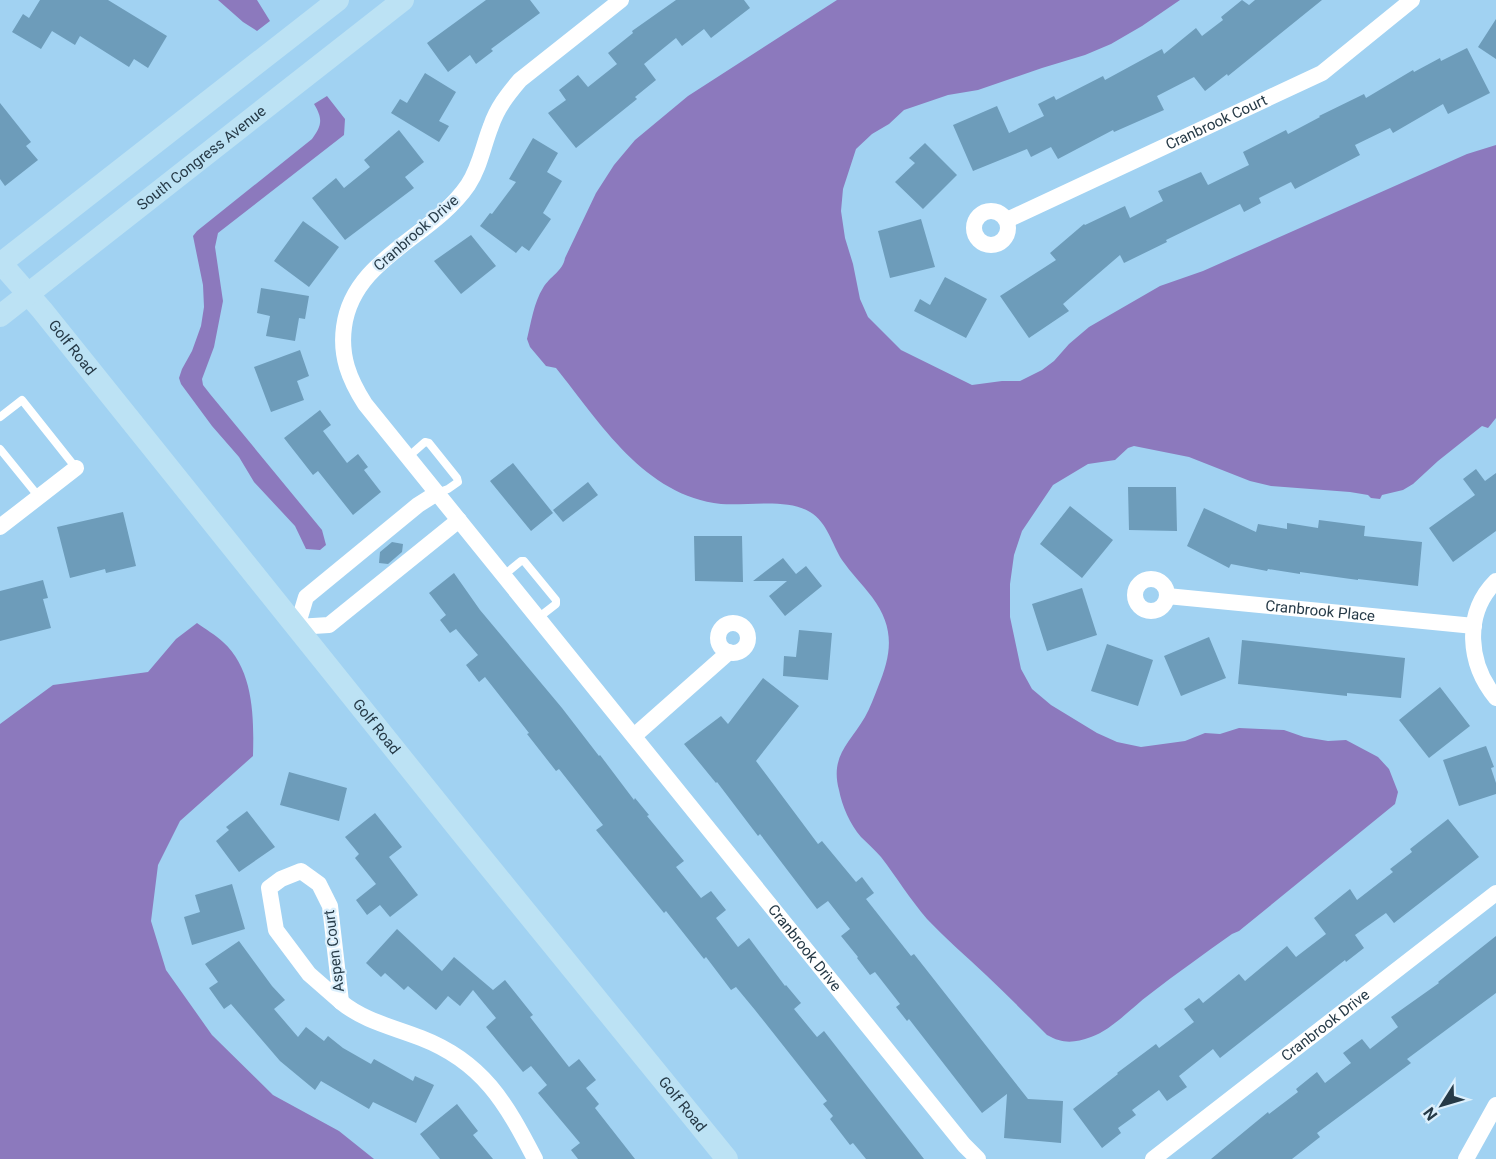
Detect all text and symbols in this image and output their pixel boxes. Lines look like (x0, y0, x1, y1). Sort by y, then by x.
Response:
street label: Cranbrook Court (1163, 91, 1270, 154)
street label: South Congress Avenue (133, 102, 270, 214)
street label: Cranbrook Drive (370, 191, 462, 275)
street label: Golf Road (45, 316, 100, 379)
street label: Cranbrook Place (1265, 597, 1376, 625)
street label: Golf Road (349, 695, 404, 758)
street label: Cranbrook Drive (764, 901, 845, 995)
street label: Aspen Court (320, 909, 348, 993)
street label: Cranbrook Drive (1278, 986, 1373, 1065)
street label: Golf Road (655, 1073, 710, 1135)
north arrow (1412, 1075, 1472, 1135)
text: N (1419, 1103, 1441, 1124)

